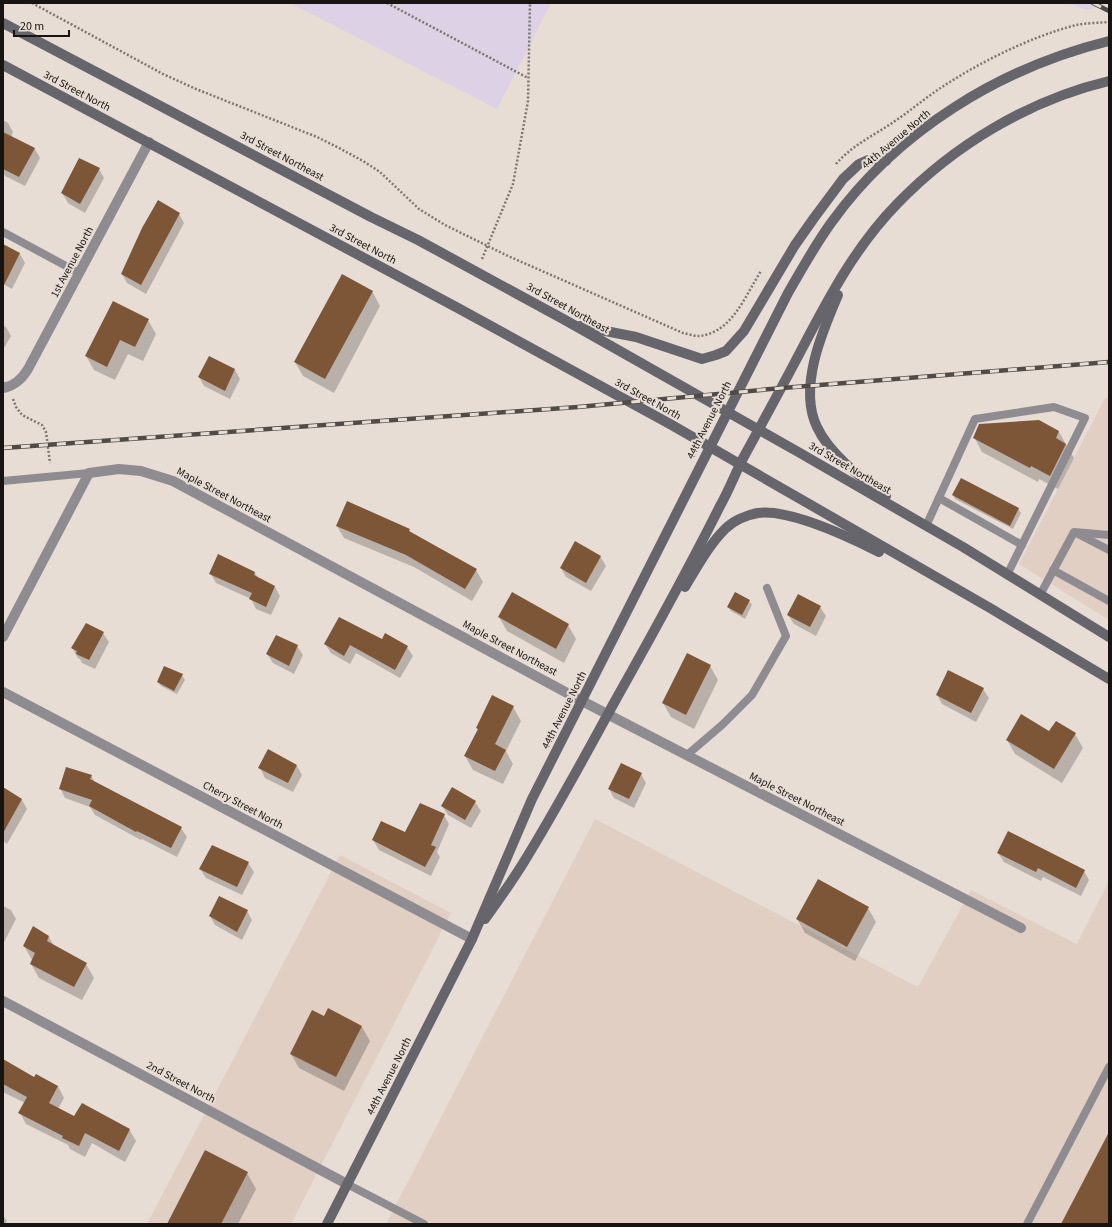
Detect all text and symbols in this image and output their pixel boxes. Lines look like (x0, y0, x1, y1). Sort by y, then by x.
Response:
scale bar (14, 12, 69, 38)
text: 20 m (20, 18, 44, 35)
street label: 3rd Street North (41, 67, 113, 115)
street label: 44th Avenue North (858, 106, 934, 172)
street label: 3rd Street Northeast (238, 128, 327, 185)
street label: 3rd Street North (327, 220, 399, 268)
street label: 1st Avenue North (47, 224, 97, 300)
street label: 3rd Street Northeast (524, 279, 612, 337)
street label: 3rd Street North (612, 375, 684, 423)
street label: 44th Avenue North (683, 378, 735, 462)
street label: 3rd Street Northeast (806, 438, 894, 498)
street label: Maple Street Northeast (174, 464, 274, 526)
street label: Maple Street Northeast (460, 617, 560, 679)
street label: 44th Avenue North (538, 668, 590, 752)
street label: Maple Street Northeast (747, 768, 848, 830)
street label: Cherry Street North (200, 777, 286, 833)
street label: 44th Avenue North (363, 1034, 415, 1118)
street label: 2nd Street North (144, 1058, 218, 1107)

